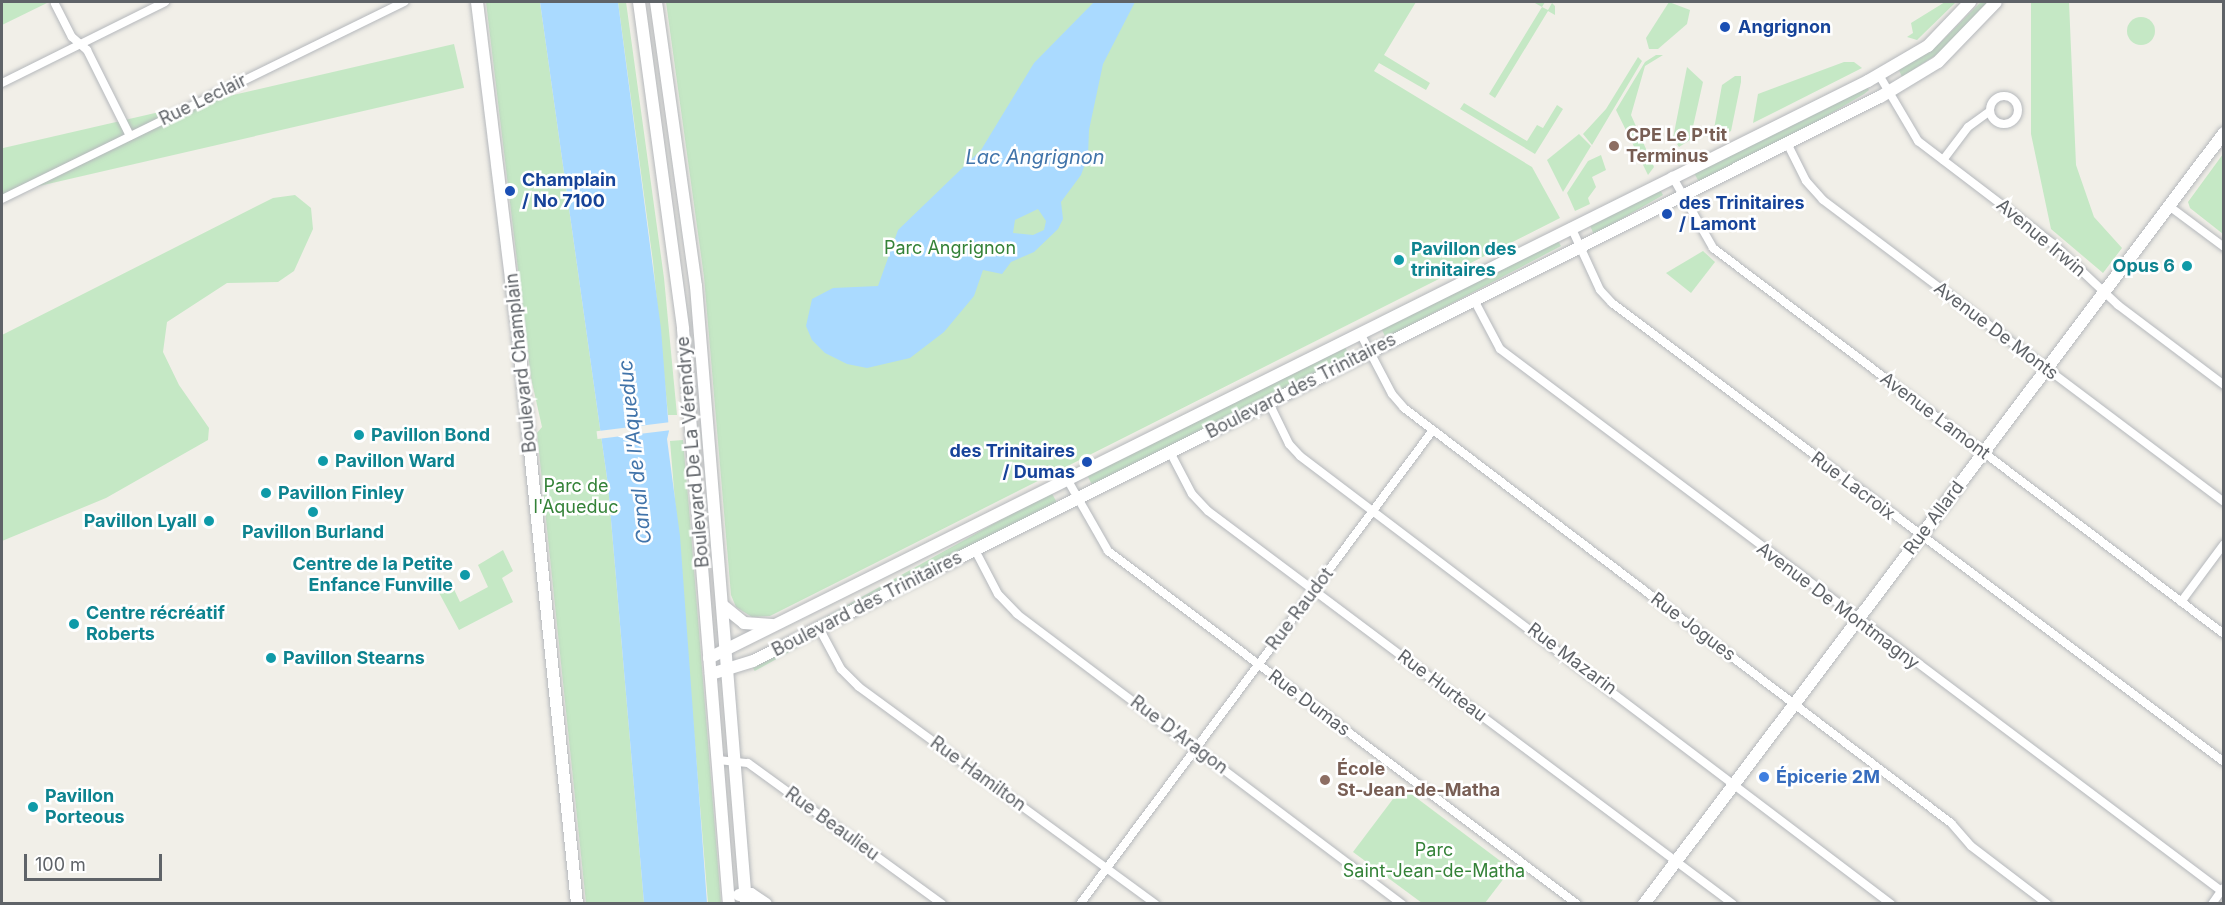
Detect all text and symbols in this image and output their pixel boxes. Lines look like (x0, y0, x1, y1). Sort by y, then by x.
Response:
place label: Angrignon (1738, 16, 1831, 38)
marker: Angrignon (1716, 18, 1734, 36)
street label: Rue Leclair (156, 70, 250, 130)
place label: CPE Le P'tit Terminus (1626, 125, 1727, 168)
marker: CPE Le P'tit Terminus (1607, 139, 1621, 153)
water label: Lac Angrignon (965, 145, 1105, 169)
place label: Champlain / No 7100 (522, 170, 616, 213)
marker: Champlain / No 7100 (503, 184, 517, 198)
place label: des Trinitaires / Lamont (1679, 193, 1805, 236)
street label: Avenue Irwin (1992, 194, 2090, 282)
marker: des Trinitaires / Lamont (1660, 207, 1674, 221)
park label: Parc Angrignon (884, 237, 1016, 259)
place label: Pavillon des trinitaires (1411, 239, 1517, 282)
marker: Pavillon des trinitaires (1392, 253, 1406, 267)
place label: Opus 6 (2113, 255, 2175, 277)
marker: Opus 6 (2180, 259, 2194, 273)
street label: Boulevard Champlain (501, 272, 541, 454)
street label: Avenue De Monts (1930, 277, 2062, 385)
street label: Boulevard des Trinitaires (1202, 329, 1400, 443)
street label: Boulevard De La Vérendrye (672, 335, 714, 569)
water label: Canal de l'Aqueduc (613, 359, 657, 545)
street label: Avenue Lamont (1876, 368, 1994, 464)
place label: Pavillon Bond (371, 424, 490, 446)
marker: Pavillon Bond (352, 428, 366, 442)
place label: des Trinitaires / Dumas (949, 441, 1075, 484)
street label: Rue Lacroix (1807, 447, 1899, 525)
place label: Pavillon Ward (335, 450, 455, 472)
marker: Pavillon Ward (316, 454, 330, 468)
marker: des Trinitaires / Dumas (1080, 455, 1094, 469)
park label: Parc de l'Aqueduc (534, 476, 618, 518)
street label: Rue Allard (1899, 477, 1969, 559)
place label: Pavillon Finley (278, 482, 404, 504)
marker: Pavillon Finley (259, 486, 273, 500)
marker: Pavillon Burland (306, 505, 320, 519)
place label: Pavillon Lyall (84, 510, 197, 532)
marker: Pavillon Lyall (202, 514, 216, 528)
place label: Pavillon Burland (242, 521, 384, 543)
street label: Avenue De Montmagny (1753, 538, 1923, 674)
street label: Boulevard des Trinitaires (768, 547, 966, 661)
place label: Centre de la Petite Enfance Funville (293, 554, 453, 596)
street label: Rue Raudot (1262, 563, 1338, 655)
marker: Centre de la Petite Enfance Funville (458, 568, 472, 582)
street label: Rue Jogues (1646, 588, 1740, 666)
place label: Centre récréatif Roberts (86, 603, 225, 646)
marker: Centre récréatif Roberts (67, 617, 81, 631)
street label: Rue Mazarin (1523, 618, 1621, 700)
street label: Rue Hurteau (1393, 645, 1491, 727)
place label: Pavillon Stearns (283, 647, 425, 669)
marker: Pavillon Stearns (264, 651, 278, 665)
street label: Rue Dumas (1264, 665, 1354, 741)
street label: Rue D'Aragon (1126, 691, 1232, 779)
street label: Rue Hamilton (926, 732, 1030, 816)
place label: École St-Jean-de-Matha (1337, 759, 1500, 802)
place label: Épicerie 2M (1776, 766, 1880, 788)
marker: Épicerie 2M (1757, 770, 1771, 784)
marker: École St-Jean-de-Matha (1318, 773, 1332, 787)
street label: Rue Beaulieu (781, 783, 883, 865)
place label: Pavillon Porteous (45, 786, 125, 828)
marker: Pavillon Porteous (26, 800, 40, 814)
park label: Parc Saint-Jean-de-Matha (1343, 840, 1525, 882)
scale bar (27, 842, 165, 880)
text: 100 m (35, 854, 86, 875)

